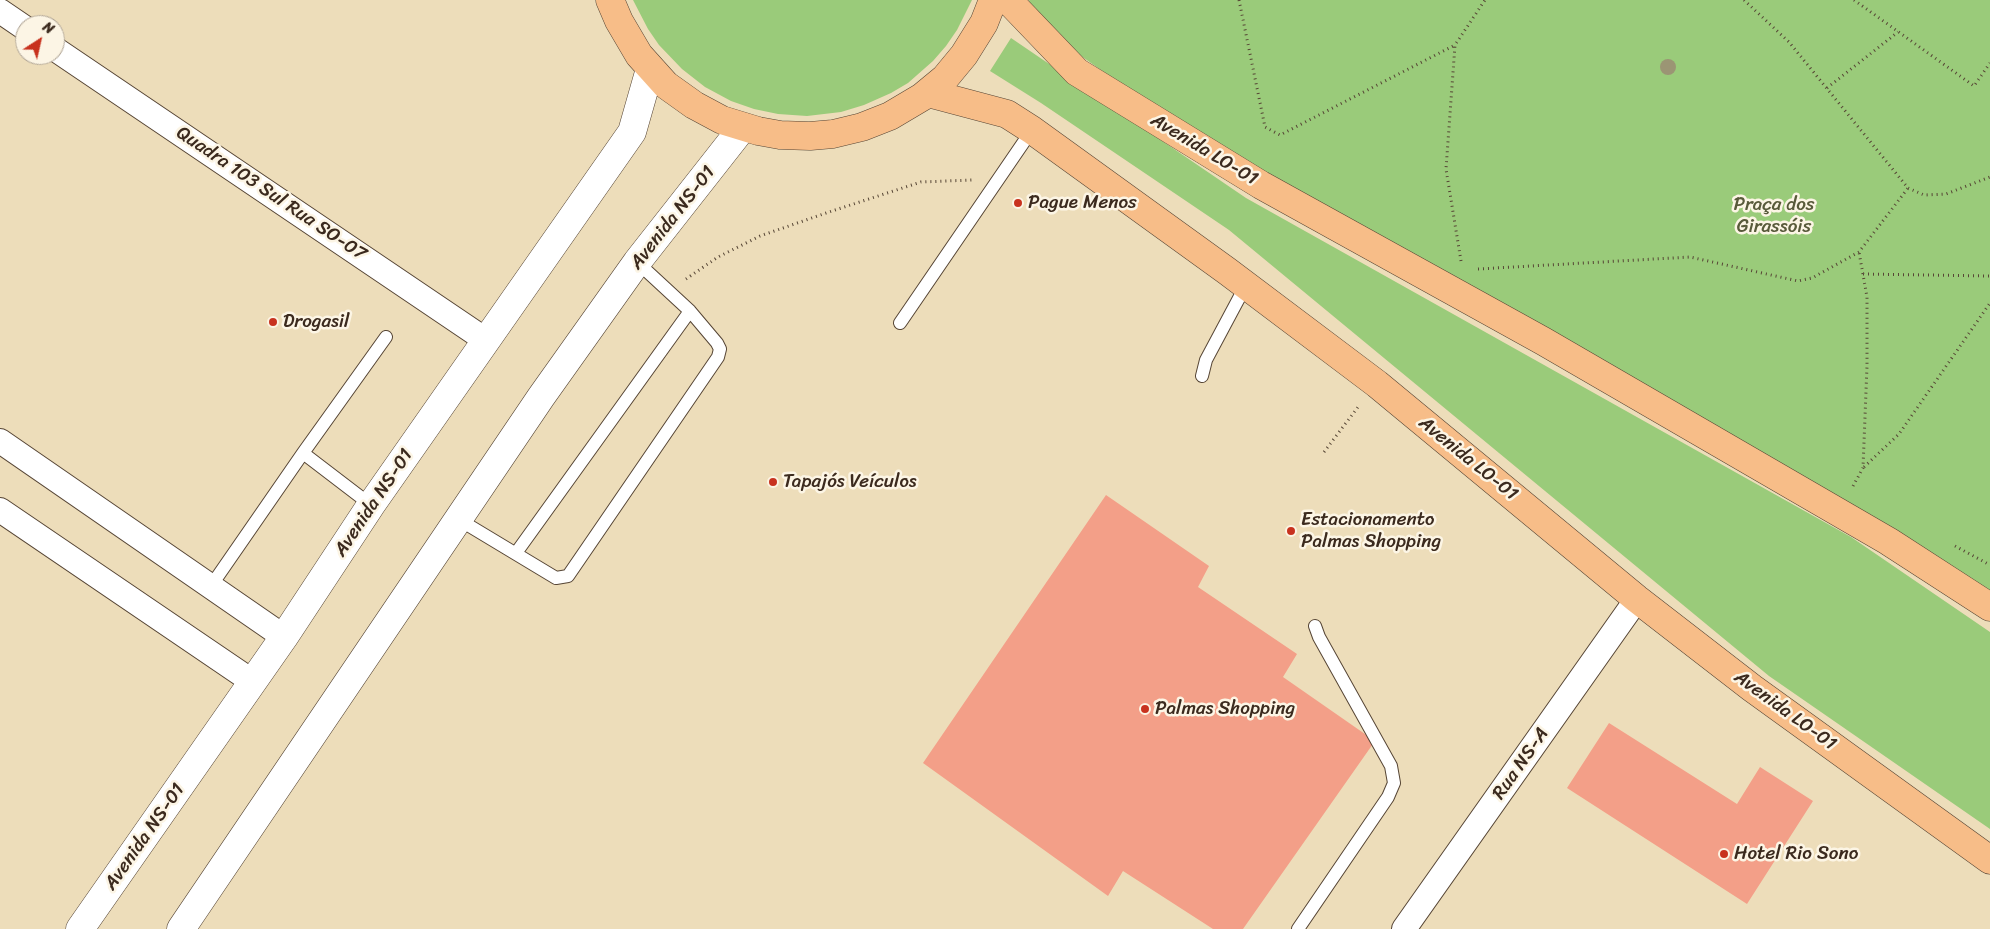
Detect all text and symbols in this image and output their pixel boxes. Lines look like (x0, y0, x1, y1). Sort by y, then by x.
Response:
north arrow (15, 15, 65, 65)
text: N (37, 15, 59, 41)
street label: Avenida LO-01 (1146, 109, 1262, 191)
street label: Quadra 103 Sul Rua SO-07 (172, 122, 370, 266)
street label: Avenida NS-01 (626, 162, 720, 274)
place label: Pague Menos (1028, 192, 1137, 214)
park label: Praça dos Girassóis (1733, 194, 1815, 238)
marker: Pague Menos (1012, 197, 1024, 209)
place label: Drogasil (283, 311, 349, 333)
marker: Drogasil (267, 316, 279, 328)
street label: Avenida LO-01 (1414, 412, 1522, 506)
street label: Avenida NS-01 (330, 445, 418, 561)
place label: Tapajós Veículos (783, 471, 917, 493)
marker: Tapajós Veículos (767, 476, 779, 488)
place label: Estacionamento Palmas Shopping (1301, 509, 1441, 553)
marker: Estacionamento Palmas Shopping (1285, 525, 1297, 537)
street label: Avenida LO-01 (1729, 666, 1841, 756)
place label: Palmas Shopping (1155, 698, 1295, 720)
marker: Palmas Shopping (1139, 703, 1151, 715)
street label: Rua NS-A (1488, 724, 1554, 804)
street label: Avenida NS-01 (100, 779, 190, 895)
place label: Hotel Rio Sono (1734, 843, 1858, 865)
marker: Hotel Rio Sono (1718, 848, 1730, 860)

